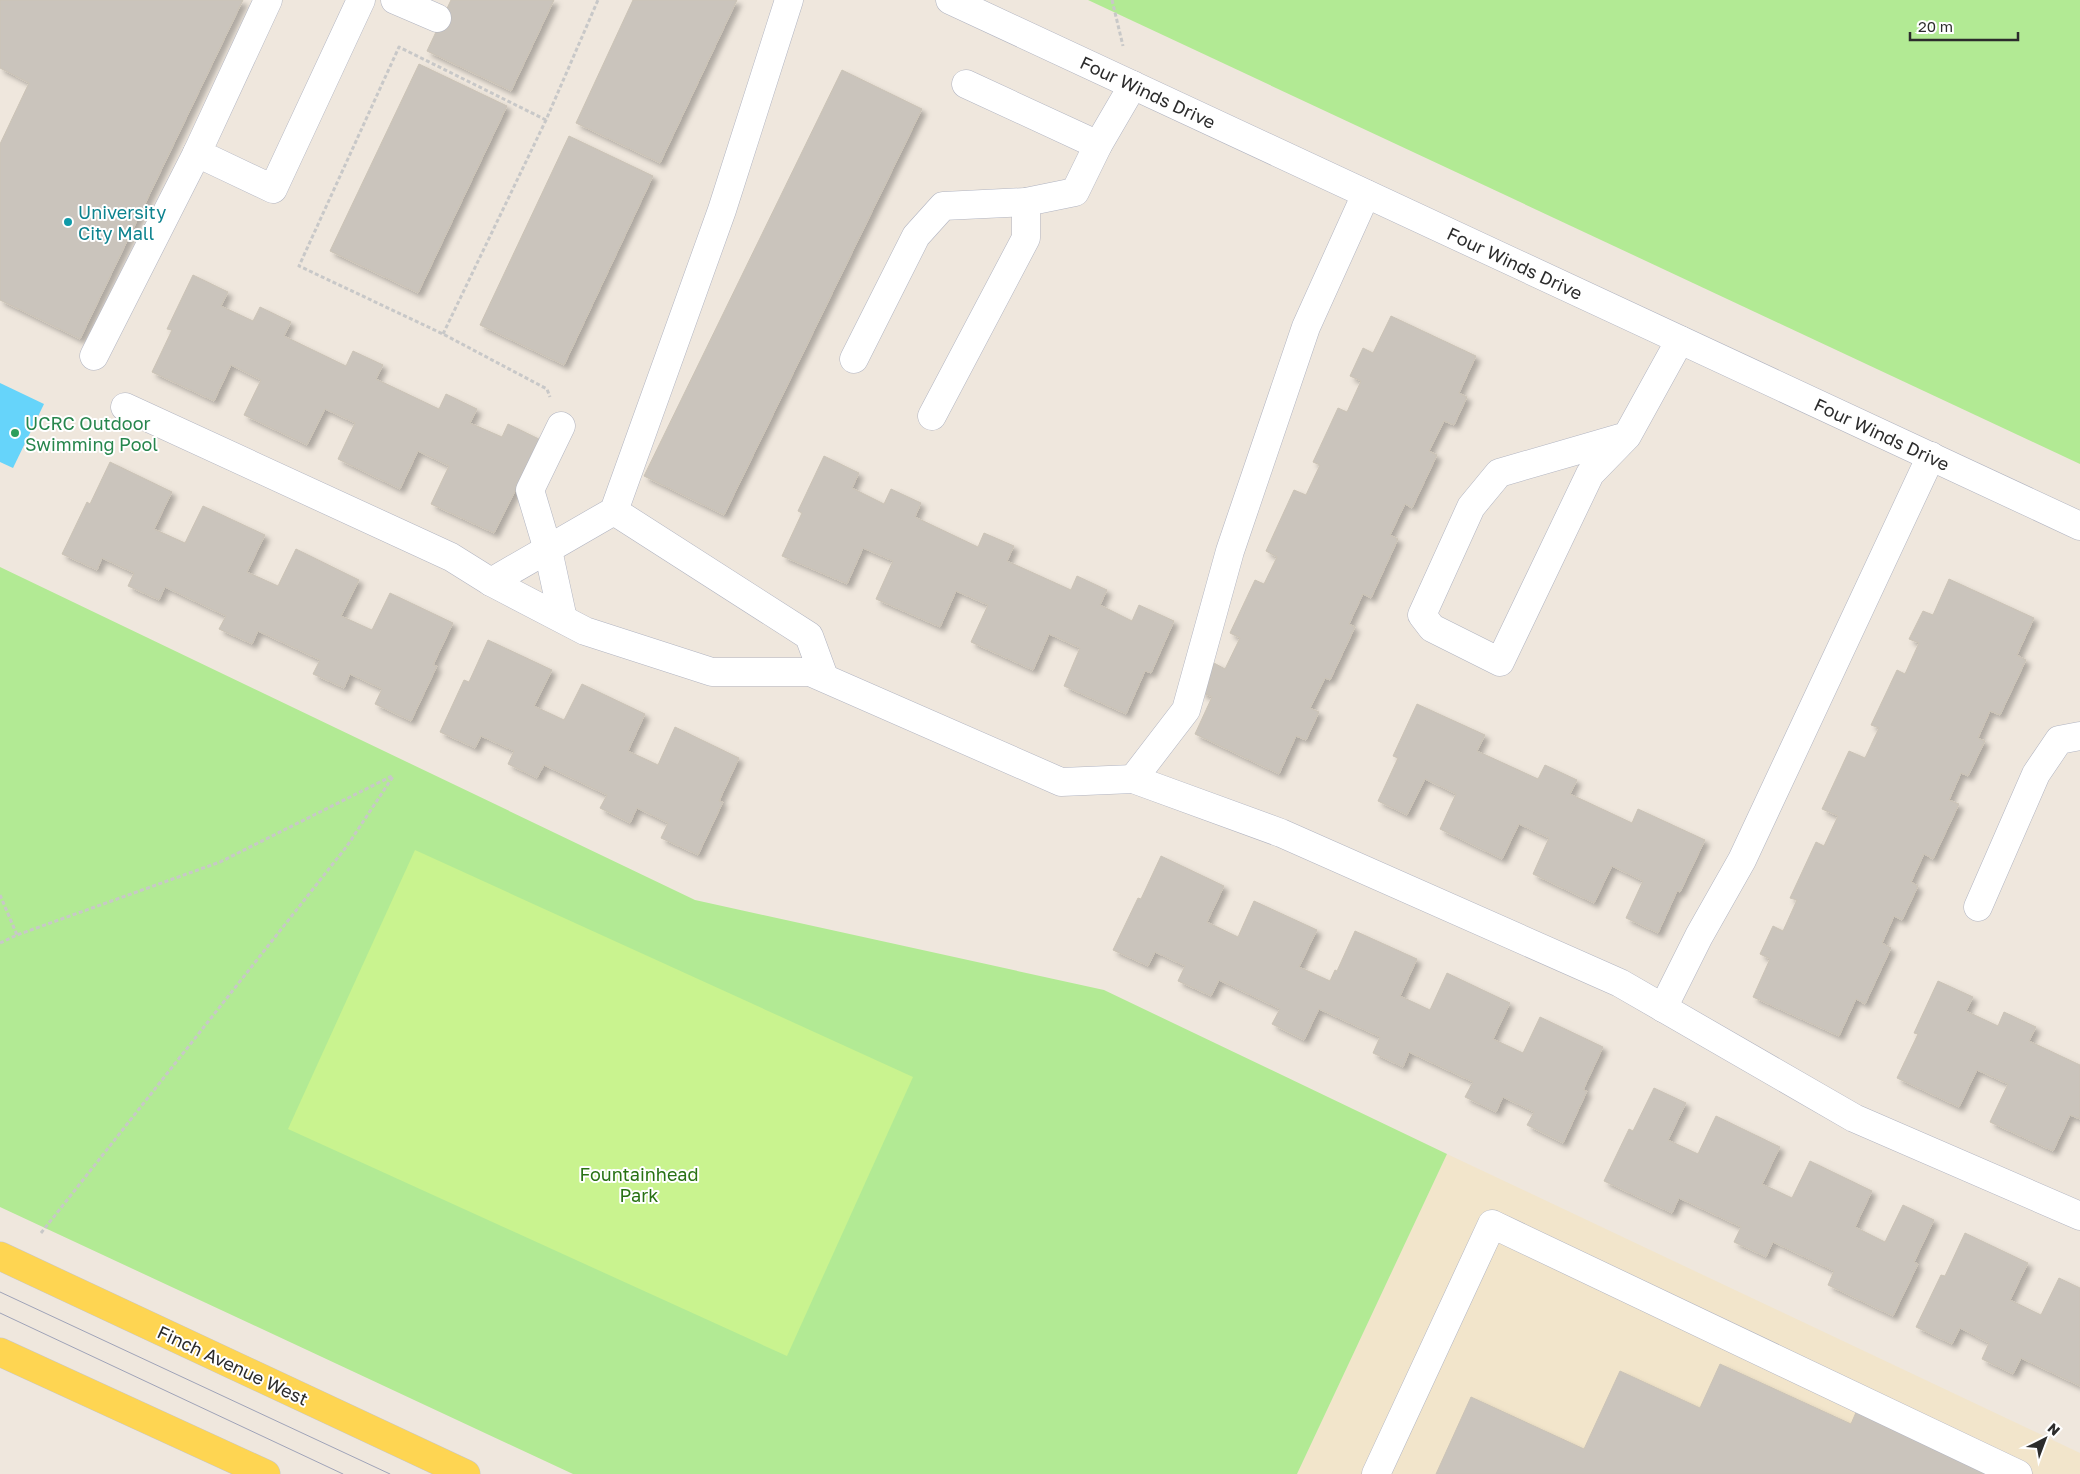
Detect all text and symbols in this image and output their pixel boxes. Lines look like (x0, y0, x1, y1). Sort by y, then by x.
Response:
scale bar (1910, 10, 2018, 42)
text: 20 m (1918, 17, 1953, 35)
street label: Four Winds Drive (1077, 51, 1219, 133)
place label: University City Mall (78, 201, 166, 244)
marker: University City Mall (62, 216, 74, 228)
street label: Four Winds Drive (1444, 222, 1586, 304)
street label: Four Winds Drive (1811, 393, 1953, 475)
place label: UCRC Outdoor Swimming Pool (25, 412, 158, 455)
marker: UCRC Outdoor Swimming Pool (9, 427, 21, 439)
park label: Fountainhead Park (579, 1163, 699, 1206)
street label: Finch Avenue West (154, 1320, 312, 1410)
north arrow (2020, 1414, 2070, 1464)
text: N (2044, 1419, 2064, 1439)

